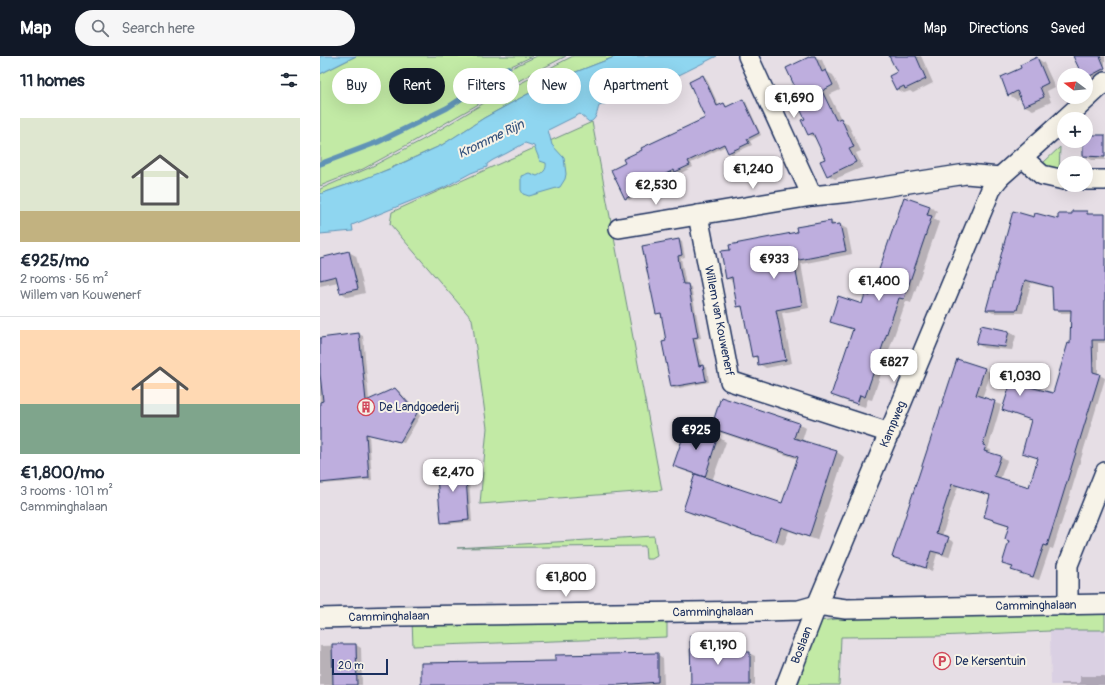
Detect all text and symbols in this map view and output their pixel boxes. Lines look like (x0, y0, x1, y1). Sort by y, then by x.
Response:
search box (75, 10, 355, 46)
text: Map (20, 16, 51, 40)
icon: search (89, 17, 111, 39)
text: Search here (121, 19, 195, 38)
text: Map (924, 20, 947, 37)
text: Directions (969, 20, 1028, 37)
text: Saved (1050, 20, 1085, 37)
chip: Buy (332, 68, 381, 104)
chip: Rent (389, 68, 445, 104)
chip: Filters (453, 68, 519, 104)
chip: New (527, 68, 581, 104)
chip: Apartment (589, 68, 682, 104)
north arrow (1057, 68, 1093, 104)
map controls (1057, 68, 1093, 192)
icon: filters (278, 69, 300, 91)
text: 11 homes (20, 70, 85, 91)
pin: €1,690 (761, 85, 827, 119)
text: €1,690 (774, 90, 814, 106)
button: + (1057, 112, 1093, 148)
water label: Kromme Rijn (455, 116, 527, 162)
icon: home (124, 144, 196, 216)
pin: €1,240 (720, 156, 786, 190)
button: − (1057, 156, 1093, 192)
text: €1,240 (733, 161, 773, 177)
pin: €2,530 (623, 172, 689, 206)
text: €2,530 (635, 177, 677, 193)
pin: €933 (750, 246, 798, 280)
text: €925/mo (20, 250, 89, 271)
text: €933 (759, 251, 789, 267)
street label: Willem van Kouwenerf (701, 264, 737, 378)
pin: €1,400 (846, 268, 912, 302)
text: 2 rooms · 56 m² (20, 271, 108, 287)
text: €1,400 (858, 273, 900, 289)
text: Willem van Kouwenerf (20, 287, 142, 303)
pin: €827 (870, 349, 918, 383)
text: €827 (879, 354, 909, 370)
icon: home (124, 356, 196, 428)
pin: €1,030 (987, 363, 1053, 397)
text: €1,030 (999, 368, 1041, 384)
building icon: De Landgoederij (356, 397, 376, 417)
street label: Kampweg (876, 398, 909, 450)
place label: De Landgoederij (379, 400, 460, 415)
pin: €925 (672, 417, 720, 451)
text: €925 (681, 422, 711, 438)
pin: €2,470 (420, 459, 486, 493)
text: €1,800/mo (20, 462, 104, 483)
text: €2,470 (432, 464, 474, 480)
text: 3 rooms · 101 m² (20, 483, 113, 499)
text: Camminghalaan (20, 499, 108, 515)
pin: €1,800 (533, 564, 599, 598)
text: €1,800 (545, 569, 587, 585)
street label: Camminghalaan (995, 597, 1077, 614)
street label: Camminghalaan (672, 604, 754, 620)
street label: Camminghalaan (348, 608, 430, 625)
street label: Boslaan (787, 624, 816, 666)
pin: €1,190 (685, 632, 751, 666)
text: €1,190 (699, 637, 737, 653)
parking icon: De Kersentuin (932, 651, 952, 671)
place label: De Kersentuin (955, 654, 1026, 669)
scale bar (332, 657, 388, 676)
text: 20 m (338, 659, 364, 672)

